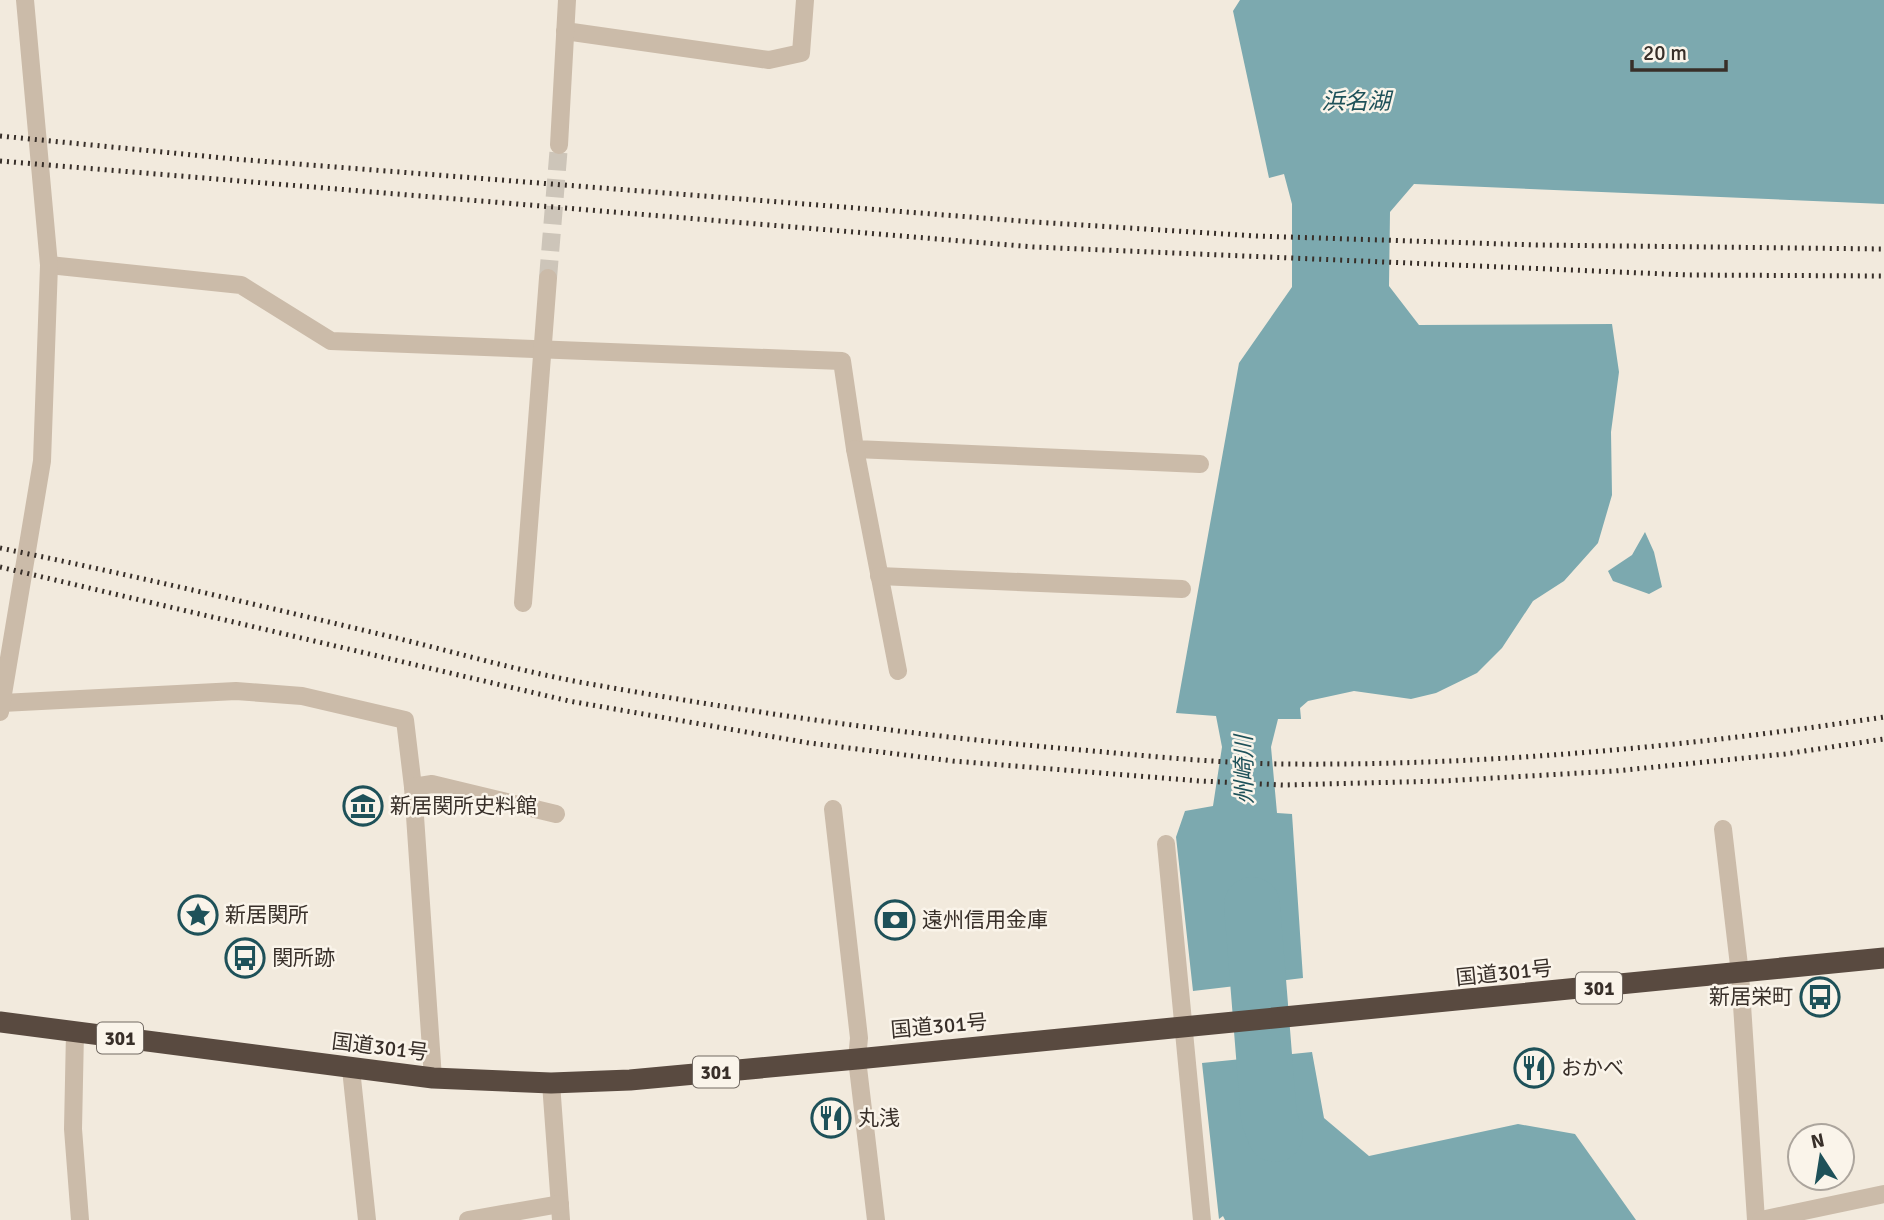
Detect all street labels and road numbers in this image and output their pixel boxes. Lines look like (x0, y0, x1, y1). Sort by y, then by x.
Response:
street label: 国道301号 (1454, 955, 1554, 991)
road number: 301 (1576, 972, 1622, 1004)
street label: 国道301号 (890, 1009, 988, 1043)
road number: 301 (97, 1022, 143, 1054)
street label: 国道301号 (330, 1028, 430, 1066)
road number: 301 (693, 1056, 739, 1088)

